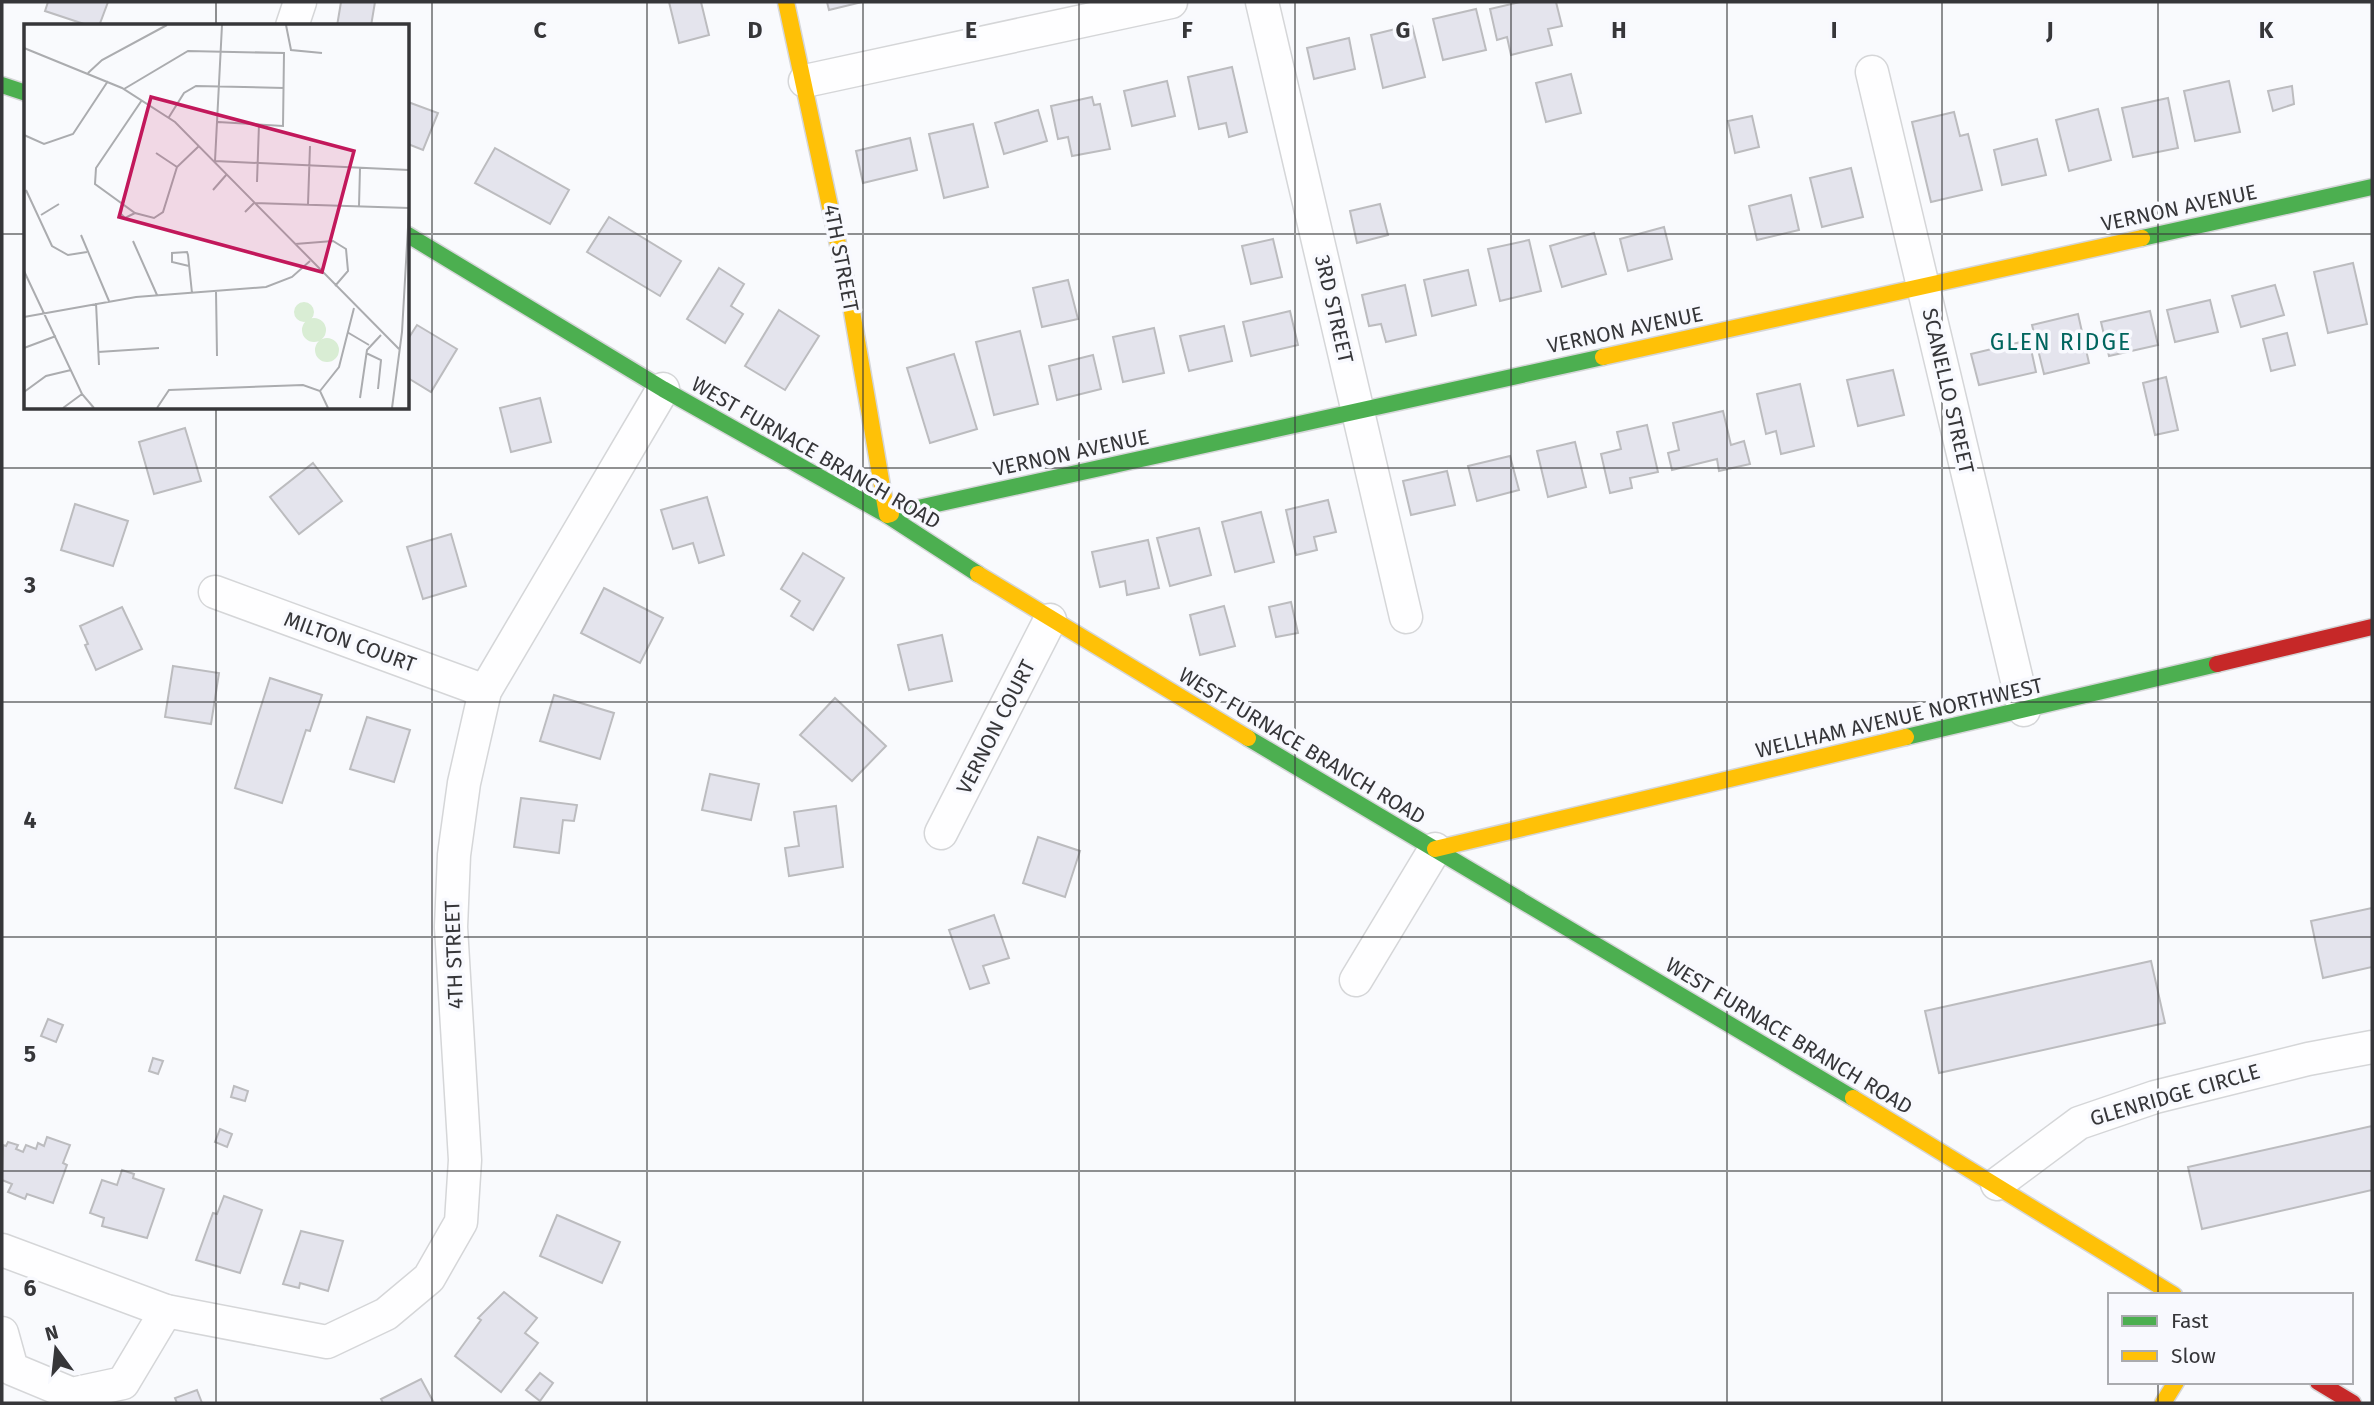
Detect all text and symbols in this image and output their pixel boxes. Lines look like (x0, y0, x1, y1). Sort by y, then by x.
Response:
text: C (533, 16, 547, 44)
text: D (748, 16, 763, 44)
text: E (965, 16, 977, 44)
text: F (1181, 16, 1193, 44)
text: G (1396, 16, 1410, 44)
text: H (1611, 16, 1627, 44)
text: I (1831, 16, 1837, 44)
text: J (2045, 16, 2054, 44)
text: K (2259, 16, 2274, 44)
inset map (24, 24, 410, 410)
street label: VERNON AVENUE (2099, 179, 2259, 237)
street label: 4TH STREET (818, 202, 864, 314)
street label: 3RD STREET (1309, 252, 1359, 366)
street label: VERNON AVENUE (1545, 301, 1705, 359)
street label: SCANELLO STREET (1916, 306, 1980, 476)
district label: GLEN RIDGE (1990, 328, 2132, 356)
street label: WEST FURNACE BRANCH ROAD (687, 371, 945, 535)
street label: VERNON AVENUE (991, 424, 1151, 482)
text: 3 (23, 571, 36, 599)
street label: MILTON COURT (280, 606, 420, 678)
street label: VERNON COURT (951, 655, 1041, 799)
street label: WEST FURNACE BRANCH ROAD (1174, 662, 1430, 830)
street label: WELLHAM AVENUE NORTHWEST (1753, 672, 2045, 764)
text: 4 (24, 806, 37, 834)
street label: 4TH STREET (439, 900, 469, 1010)
street label: WEST FURNACE BRANCH ROAD (1661, 952, 1917, 1120)
text: 5 (24, 1040, 36, 1068)
street label: GLENRIDGE CIRCLE (2087, 1058, 2263, 1132)
text: 6 (24, 1274, 37, 1302)
legend (2108, 1293, 2353, 1384)
text: Fast (2171, 1308, 2209, 1334)
north arrow (21, 1314, 91, 1384)
text: N (43, 1320, 61, 1346)
text: Slow (2171, 1343, 2216, 1369)

